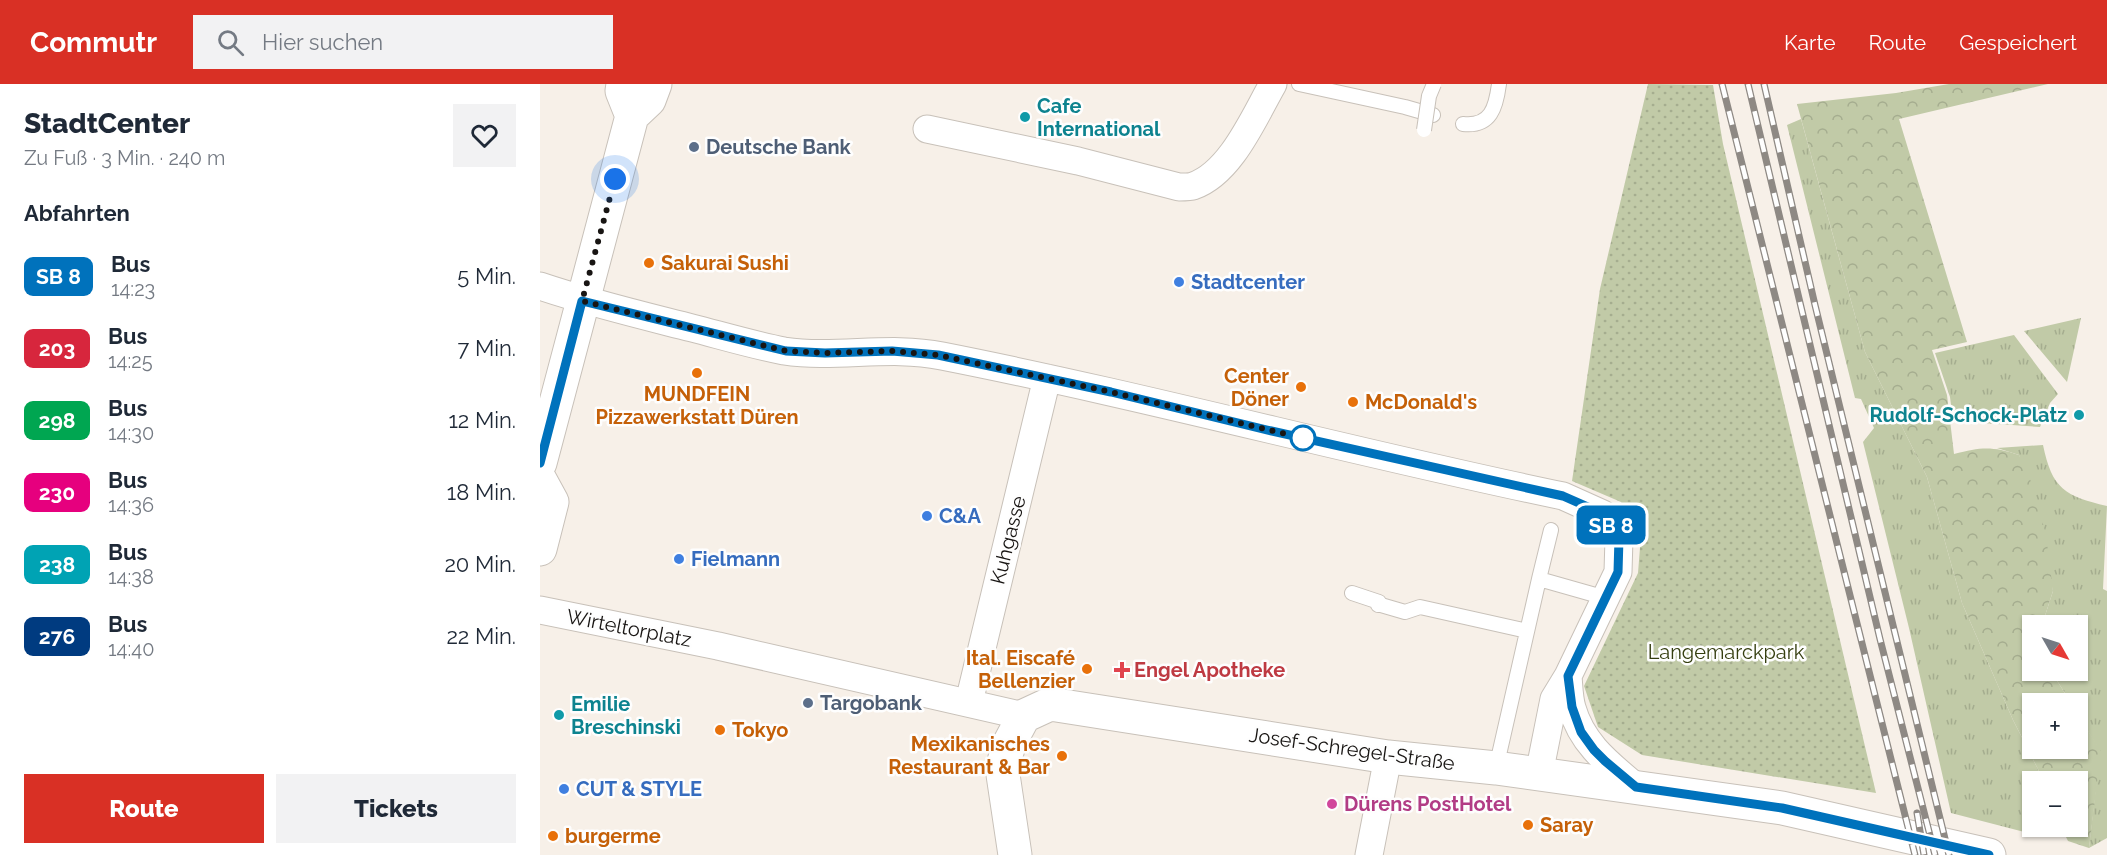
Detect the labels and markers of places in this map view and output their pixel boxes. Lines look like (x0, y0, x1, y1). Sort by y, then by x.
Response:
place label: Cafe International (1037, 94, 1161, 141)
marker: Cafe International (1018, 110, 1032, 124)
place label: Deutsche Bank (706, 135, 851, 159)
marker: Deutsche Bank (687, 140, 701, 154)
place label: Sakurai Sushi (661, 251, 789, 275)
marker: Sakurai Sushi (642, 256, 656, 270)
place label: Stadtcenter (1191, 270, 1305, 294)
marker: Stadtcenter (1172, 275, 1186, 289)
place label: Center Döner (1224, 364, 1289, 411)
marker: MUNDFEIN Pizzawerkstatt Düren (690, 366, 704, 380)
marker: Center Döner (1294, 380, 1308, 394)
place label: MUNDFEIN Pizzawerkstatt Düren (596, 382, 798, 429)
place label: McDonald's (1365, 390, 1477, 414)
marker: McDonald's (1346, 395, 1360, 409)
place label: Rudolf-Schock-Platz (1869, 403, 2067, 427)
marker: Rudolf-Schock-Platz (2072, 408, 2086, 422)
unlabelled marker (1290, 425, 1316, 451)
place label: C&A (939, 504, 982, 528)
marker: C&A (920, 509, 934, 523)
place label: Fielmann (691, 547, 780, 571)
marker: Fielmann (672, 552, 686, 566)
place label: Ital. Eiscafé Bellenzier (966, 646, 1075, 693)
place label: Engel Apotheke (1134, 658, 1285, 682)
marker: Ital. Eiscafé Bellenzier (1080, 662, 1094, 676)
marker: Engel Apotheke (1115, 663, 1129, 677)
place label: Targobank (820, 691, 923, 715)
place label: Emilie Breschinski (571, 692, 681, 739)
marker: Targobank (801, 696, 815, 710)
marker: Emilie Breschinski (552, 708, 566, 722)
place label: Tokyo (732, 718, 788, 742)
marker: Tokyo (713, 723, 727, 737)
place label: Mexikanisches Restaurant & Bar (888, 732, 1050, 779)
marker: Mexikanisches Restaurant & Bar (1055, 749, 1069, 763)
place label: CUT & STYLE (576, 777, 702, 801)
marker: CUT & STYLE (557, 782, 571, 796)
place label: Dürens PostHotel (1344, 792, 1512, 816)
marker: Dürens PostHotel (1325, 797, 1339, 811)
place label: Saray (1540, 813, 1593, 837)
marker: Saray (1521, 818, 1535, 832)
place label: burgerme (565, 824, 661, 848)
marker: burgerme (546, 829, 560, 843)

